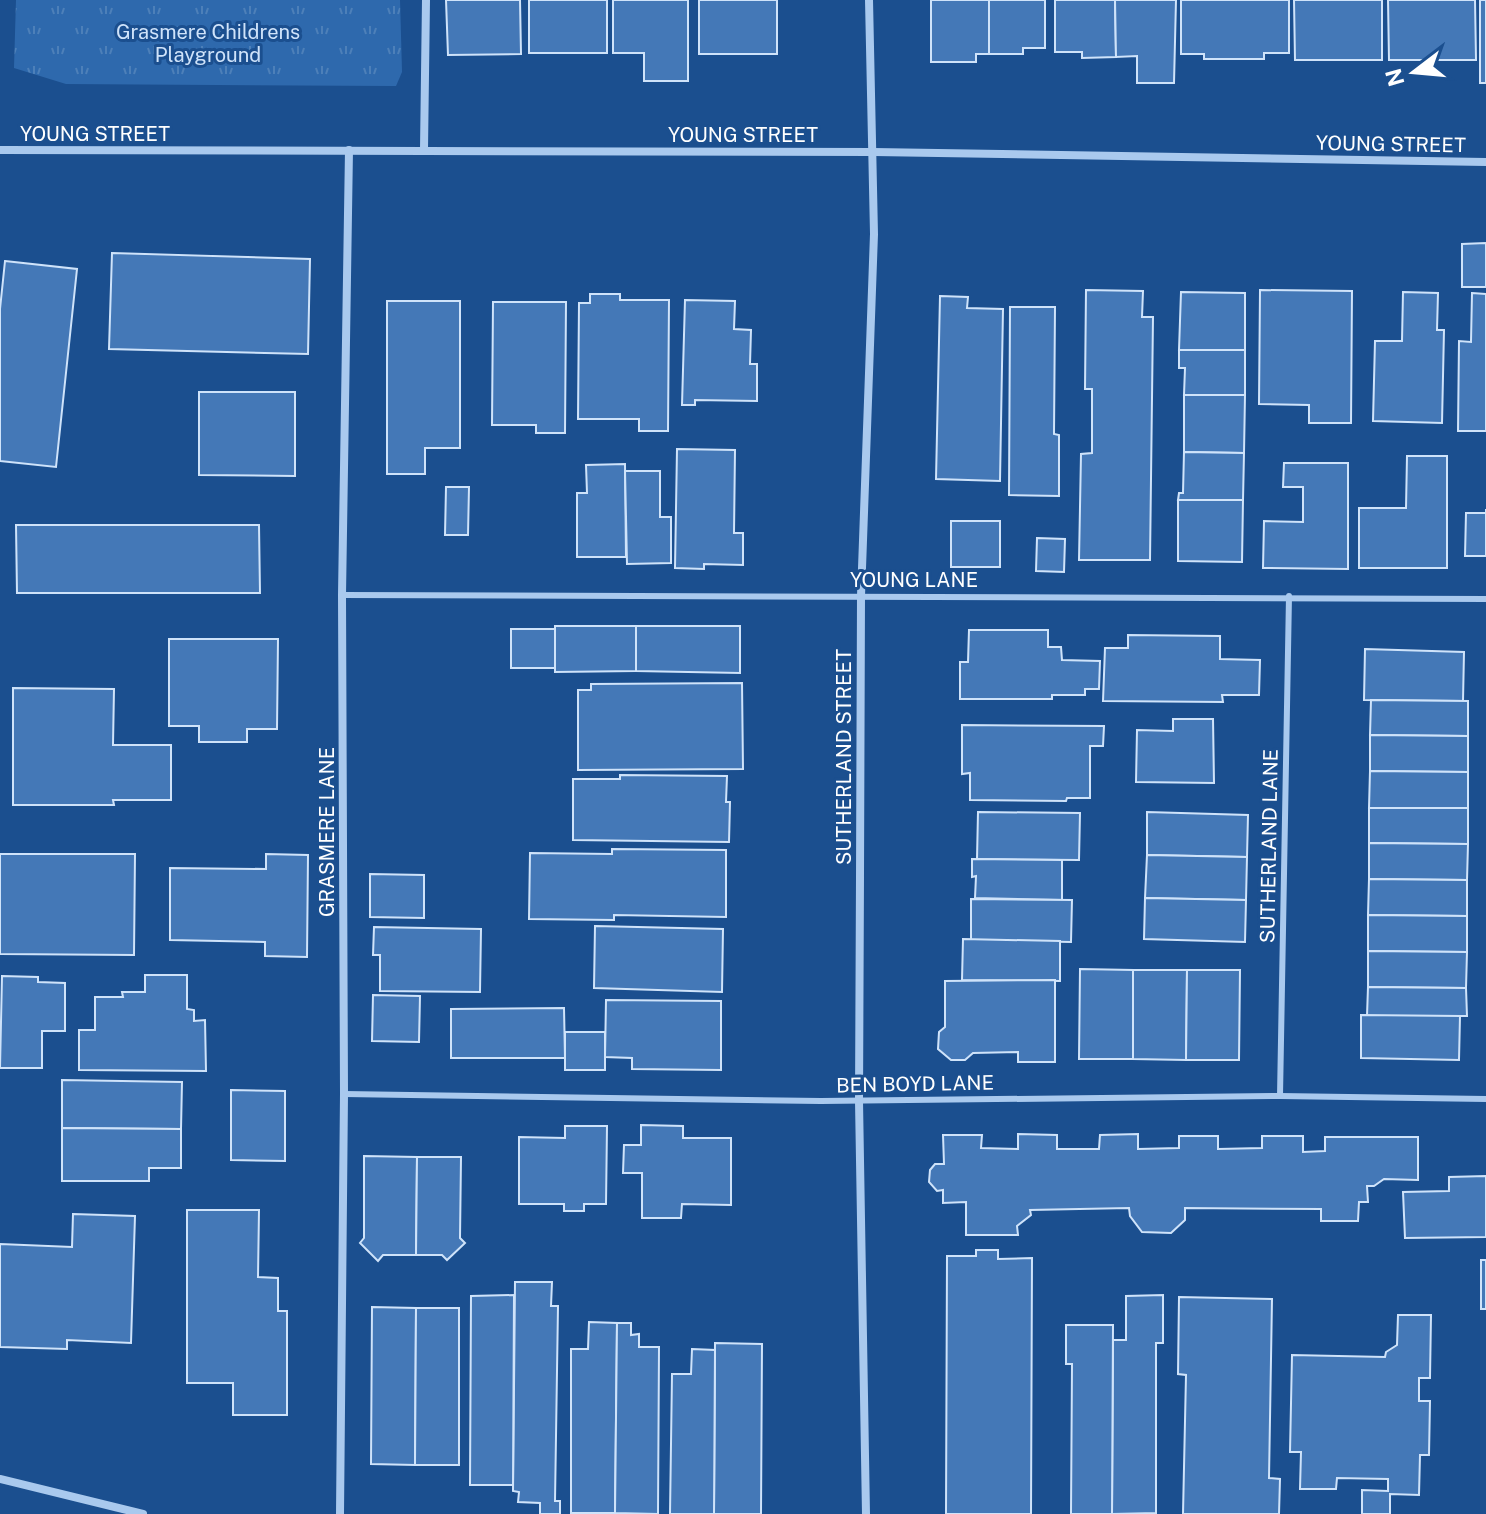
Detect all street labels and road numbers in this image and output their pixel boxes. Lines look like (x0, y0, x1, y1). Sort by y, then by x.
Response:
street label: YOUNG STREET (20, 122, 170, 146)
street label: YOUNG STREET (668, 123, 818, 147)
street label: YOUNG STREET (1316, 131, 1466, 157)
street label: YOUNG LANE (850, 568, 978, 592)
street label: SUTHERLAND STREET (832, 649, 856, 865)
street label: GRASMERE LANE (315, 747, 339, 917)
street label: SUTHERLAND LANE (1255, 749, 1283, 943)
street label: BEN BOYD LANE (836, 1071, 994, 1097)

